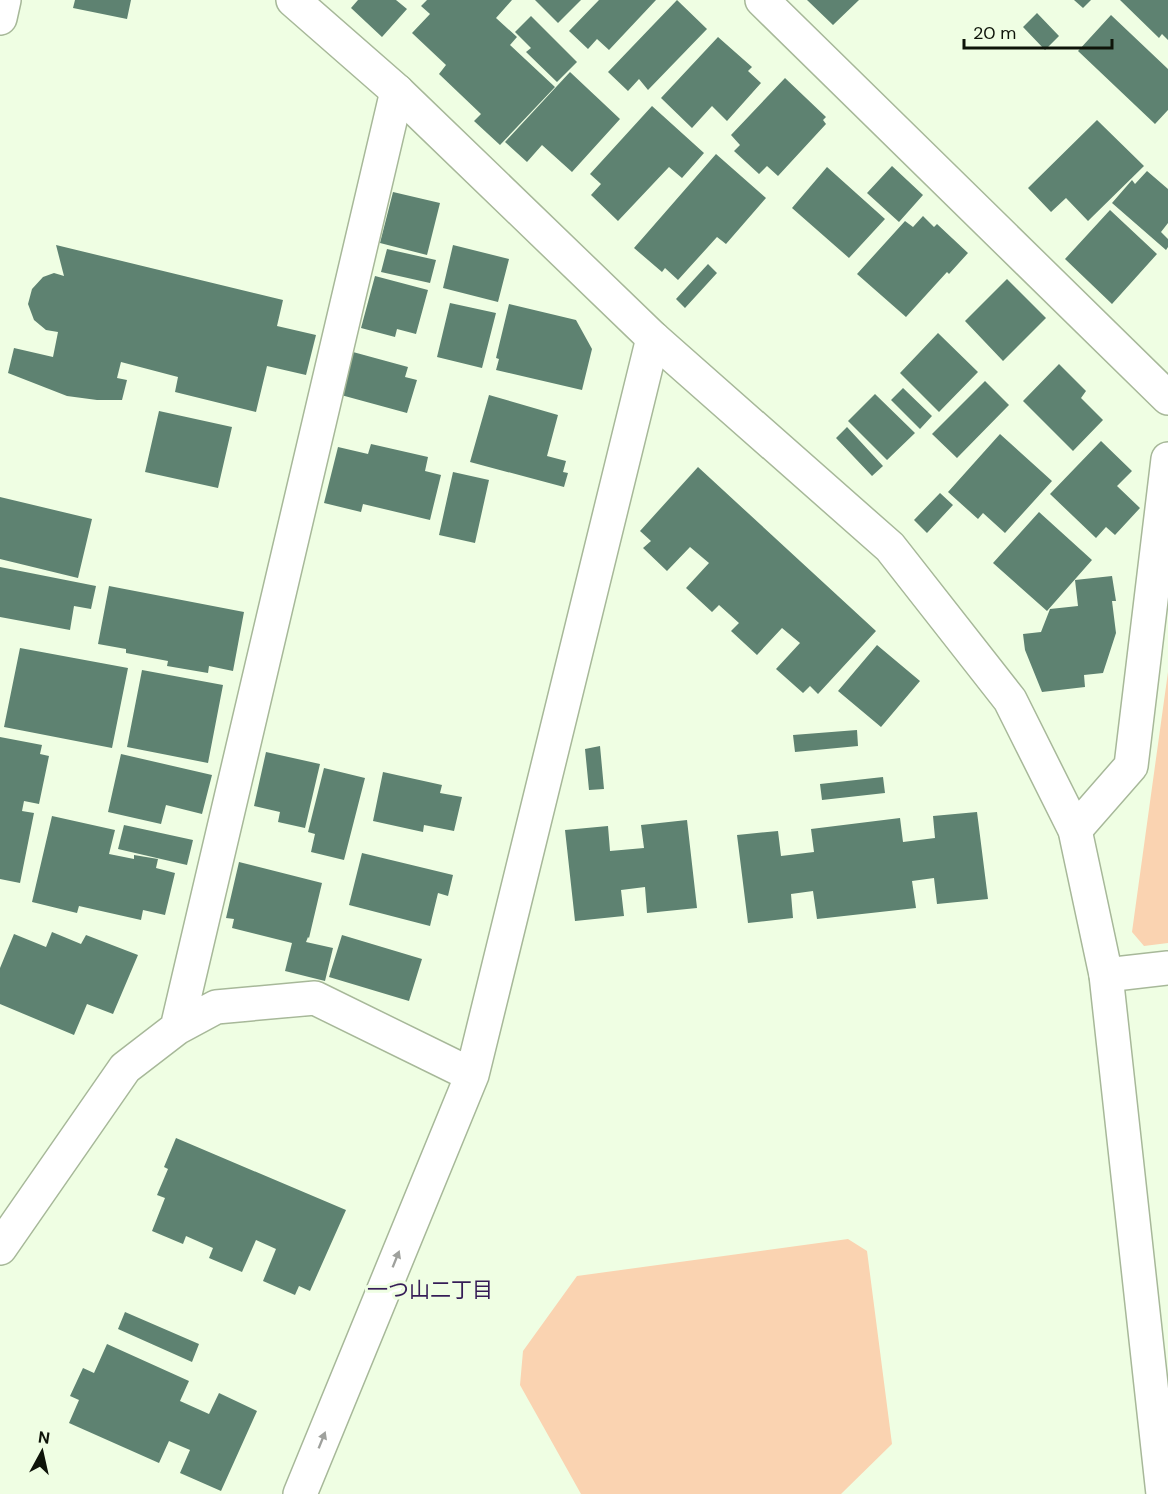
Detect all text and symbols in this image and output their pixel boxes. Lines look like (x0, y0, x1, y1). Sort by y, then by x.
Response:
scale bar (964, 12, 1112, 50)
text: 20 m (973, 21, 1016, 45)
one-way arrow (391, 1250, 401, 1268)
district label: 一つ山二丁目 (367, 1276, 493, 1304)
north arrow (12, 1422, 72, 1482)
text: N (37, 1426, 51, 1449)
one-way arrow (318, 1431, 327, 1449)

